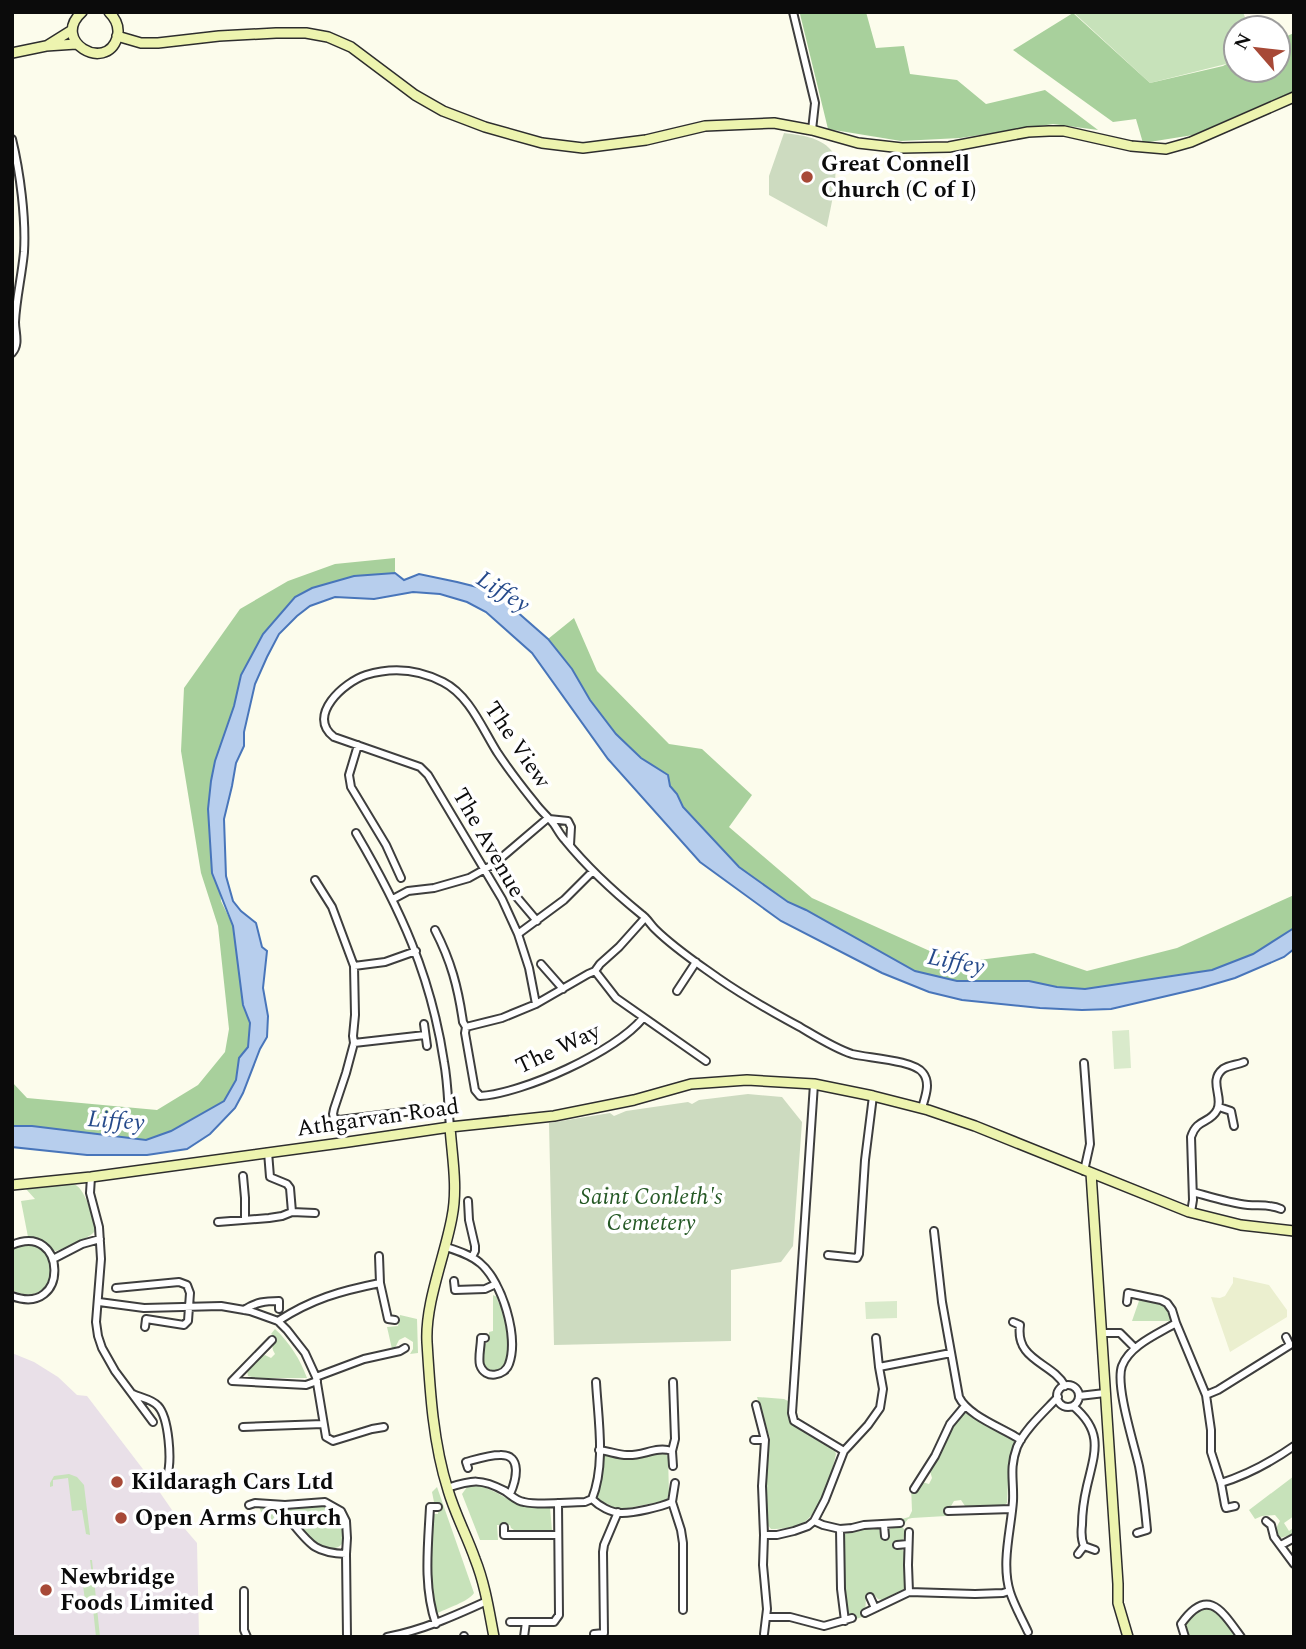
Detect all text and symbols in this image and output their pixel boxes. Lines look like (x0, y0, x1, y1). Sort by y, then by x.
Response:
north arrow (1222, 14, 1292, 84)
text: N (1227, 28, 1260, 55)
place label: Great Connell Church (C of I) (821, 147, 976, 208)
marker: Great Connell Church (C of I) (799, 169, 815, 185)
water label: Liffey (469, 562, 537, 623)
street label: The View (475, 694, 559, 796)
street label: The Avenue (442, 782, 534, 904)
water label: Liffey (924, 939, 988, 985)
street label: The Way (510, 1014, 607, 1084)
street label: Athgarvan Road (294, 1089, 462, 1147)
water label: Liffey (86, 1101, 146, 1141)
park label: Saint Conleth's Cemetery (580, 1180, 722, 1241)
place label: Kildaragh Cars Ltd (131, 1465, 334, 1500)
marker: Kildaragh Cars Ltd (109, 1474, 125, 1490)
place label: Open Arms Church (135, 1501, 342, 1536)
marker: Open Arms Church (113, 1510, 129, 1526)
place label: Newbridge Foods Limited (60, 1560, 214, 1621)
marker: Newbridge Foods Limited (38, 1582, 54, 1598)

